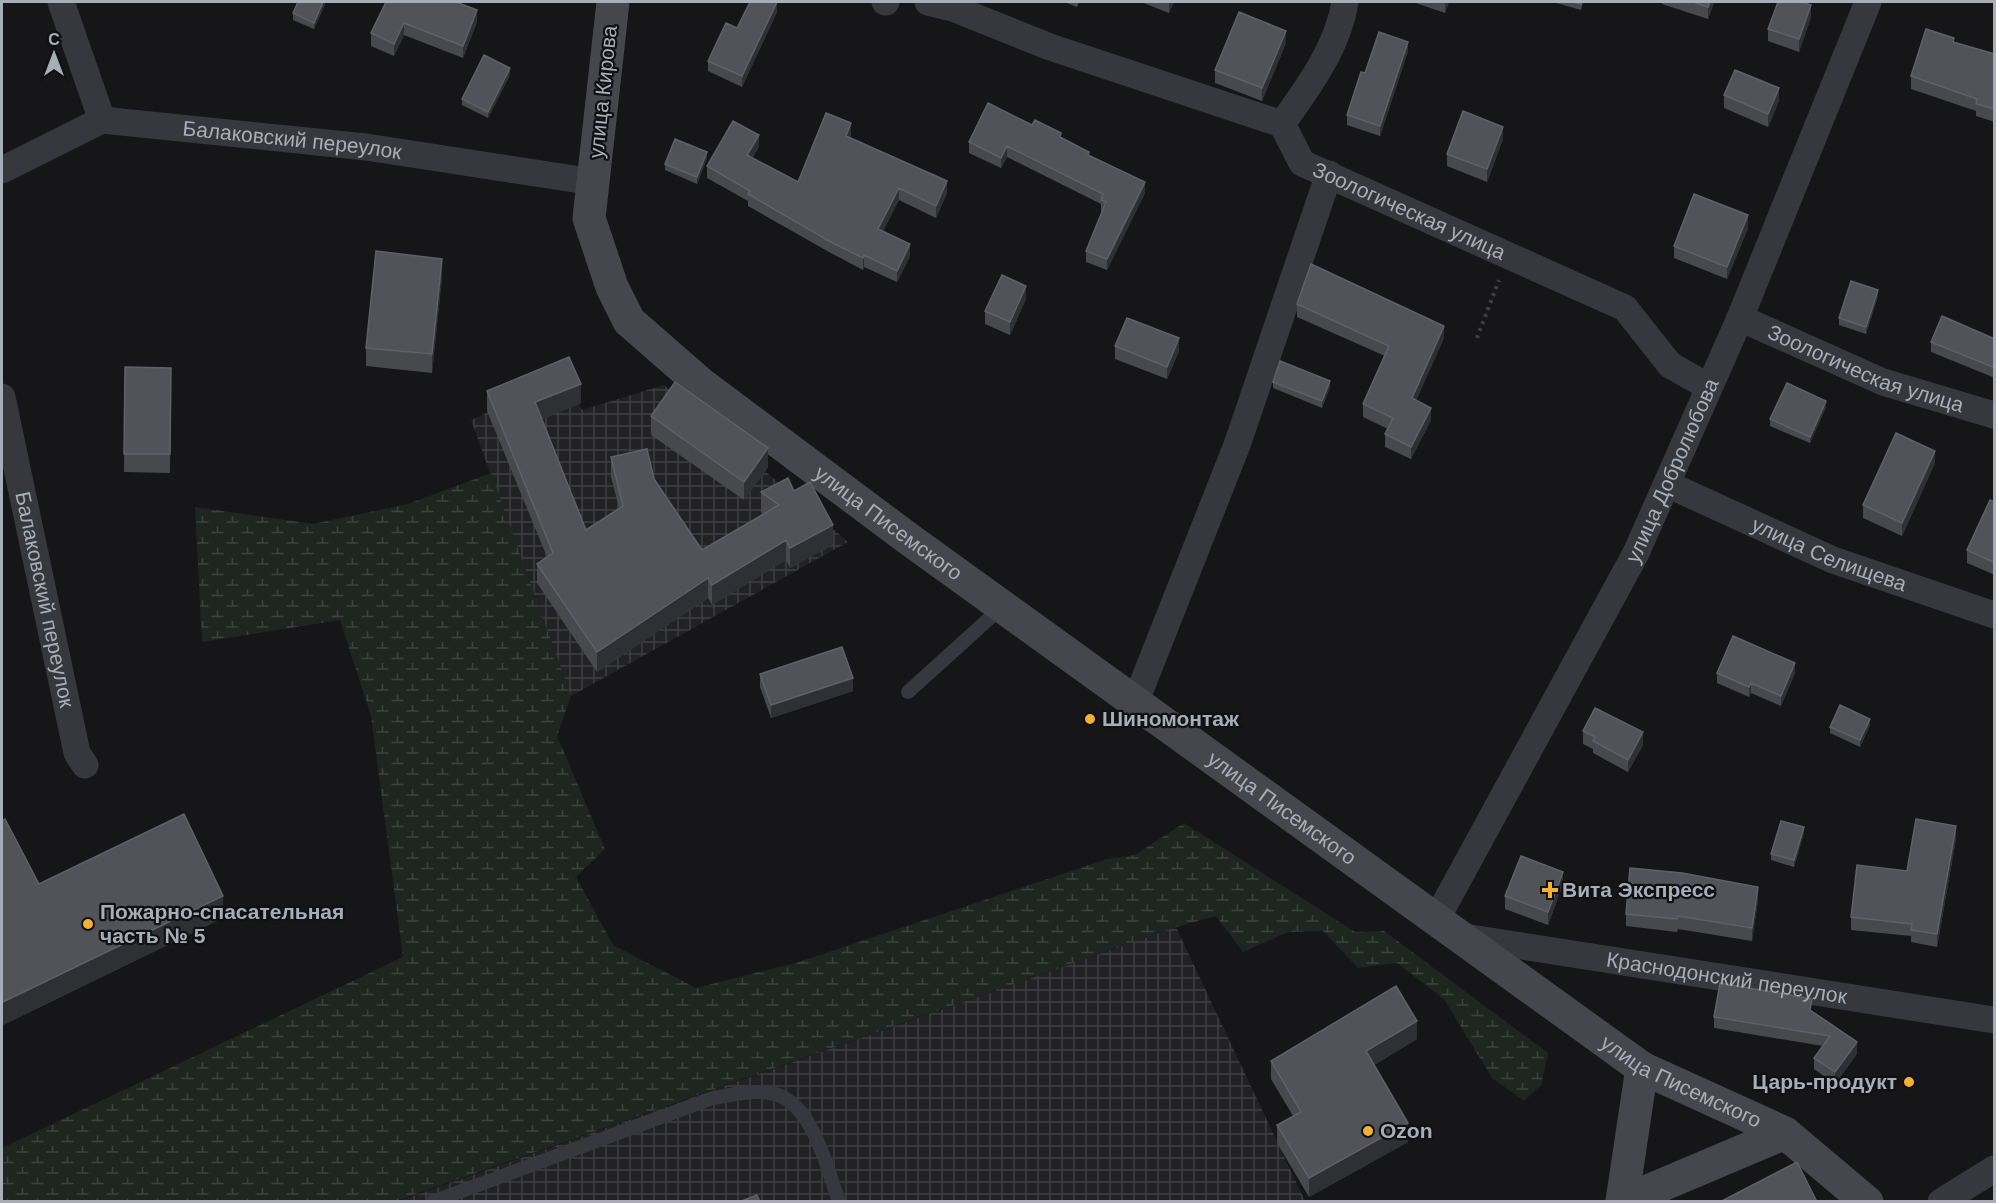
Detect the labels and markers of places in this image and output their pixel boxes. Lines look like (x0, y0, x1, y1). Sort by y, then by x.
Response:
place label: Шиномонтаж (1102, 707, 1240, 730)
marker: Шиномонтаж (1083, 712, 1097, 726)
place label: Вита Экспресс (1562, 878, 1715, 901)
marker: Вита Экспресс (1543, 883, 1557, 897)
place label: Пожарно-спасательная часть № 5 (100, 900, 344, 947)
marker: Пожарно-спасательная часть № 5 (81, 917, 95, 931)
place label: Царь-продукт (1752, 1070, 1897, 1093)
marker: Царь-продукт (1902, 1075, 1916, 1089)
place label: Ozon (1380, 1119, 1433, 1142)
marker: Ozon (1361, 1124, 1375, 1138)

